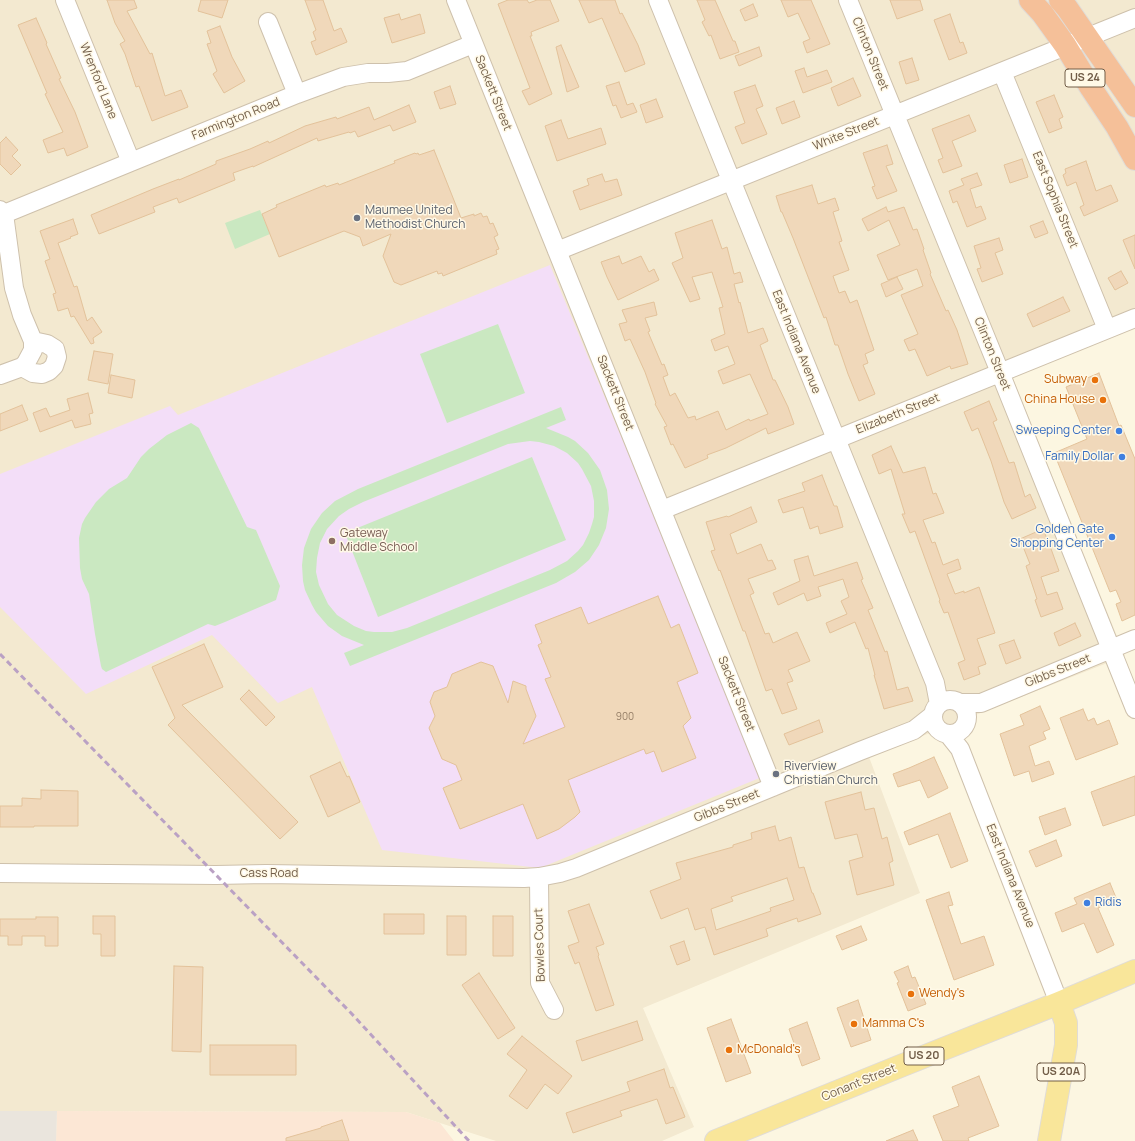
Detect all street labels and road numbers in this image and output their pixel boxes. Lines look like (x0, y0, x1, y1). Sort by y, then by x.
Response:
street label: Clinton Street (849, 15, 891, 93)
street label: Wrenford Lane (76, 41, 120, 121)
street label: Sackett Street (471, 53, 515, 133)
road number: US 24 (1065, 69, 1105, 87)
street label: Farmington Road (190, 95, 282, 143)
street label: White Street (811, 114, 881, 154)
street label: East Sophia Street (1029, 150, 1081, 250)
street label: East Indiana Avenue (769, 288, 823, 396)
street label: Clinton Street (971, 315, 1013, 393)
street label: Sackett Street (593, 353, 637, 433)
street label: Elizabeth Street (854, 391, 942, 437)
street label: Gibbs Street (1023, 651, 1093, 691)
street label: Sackett Street (714, 654, 758, 734)
street label: Gibbs Street (692, 786, 762, 826)
street label: East Indiana Avenue (983, 822, 1037, 930)
street label: Cass Road (240, 867, 298, 881)
street label: Bowles Court (532, 908, 548, 982)
road number: US 20 (904, 1047, 944, 1065)
street label: Conant Street (820, 1062, 898, 1104)
road number: US 20A (1037, 1063, 1085, 1081)

